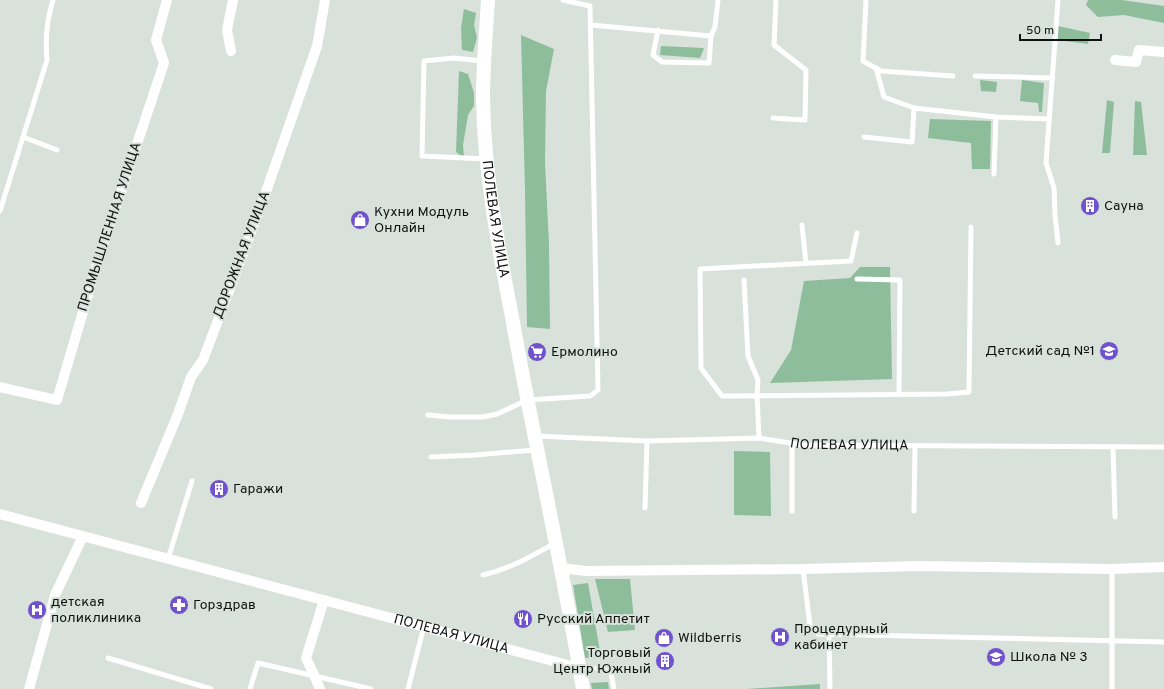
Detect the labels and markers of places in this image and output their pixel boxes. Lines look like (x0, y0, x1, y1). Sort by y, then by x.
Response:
building icon: Сауна (1079, 195, 1101, 217)
place label: Сауна (1104, 198, 1144, 215)
place label: Кухни Модуль Онлайн (374, 204, 469, 237)
shop icon: Кухни Модуль Онлайн (349, 209, 371, 231)
school or university icon: Детский сад №1 (1098, 340, 1120, 362)
supermarket icon: Ермолино (526, 341, 548, 363)
place label: Детский сад №1 (985, 343, 1095, 360)
place label: Ермолино (551, 344, 618, 361)
building icon: Гаражи (208, 478, 230, 500)
place label: Гаражи (233, 481, 283, 498)
place label: детская поликлиника (51, 594, 141, 627)
pharmacy icon: Горздрав (168, 594, 190, 616)
place label: Горздрав (193, 597, 256, 614)
hospital icon: детская поликлиника (26, 599, 48, 621)
restaurant icon: Русский Аппетит (512, 608, 534, 630)
place label: Русский Аппетит (537, 611, 650, 628)
place label: Процедурный кабинет (794, 621, 888, 654)
hospital icon: Процедурный кабинет (769, 626, 791, 648)
shop icon: Wildberris (653, 627, 675, 649)
place label: Wildberris (678, 630, 742, 647)
place label: Торговый Центр Южный (553, 645, 651, 678)
school or university icon: Школа № 3 (985, 646, 1007, 668)
place label: Школа № 3 (1010, 649, 1088, 666)
building icon: Торговый Центр Южный (654, 650, 676, 672)

